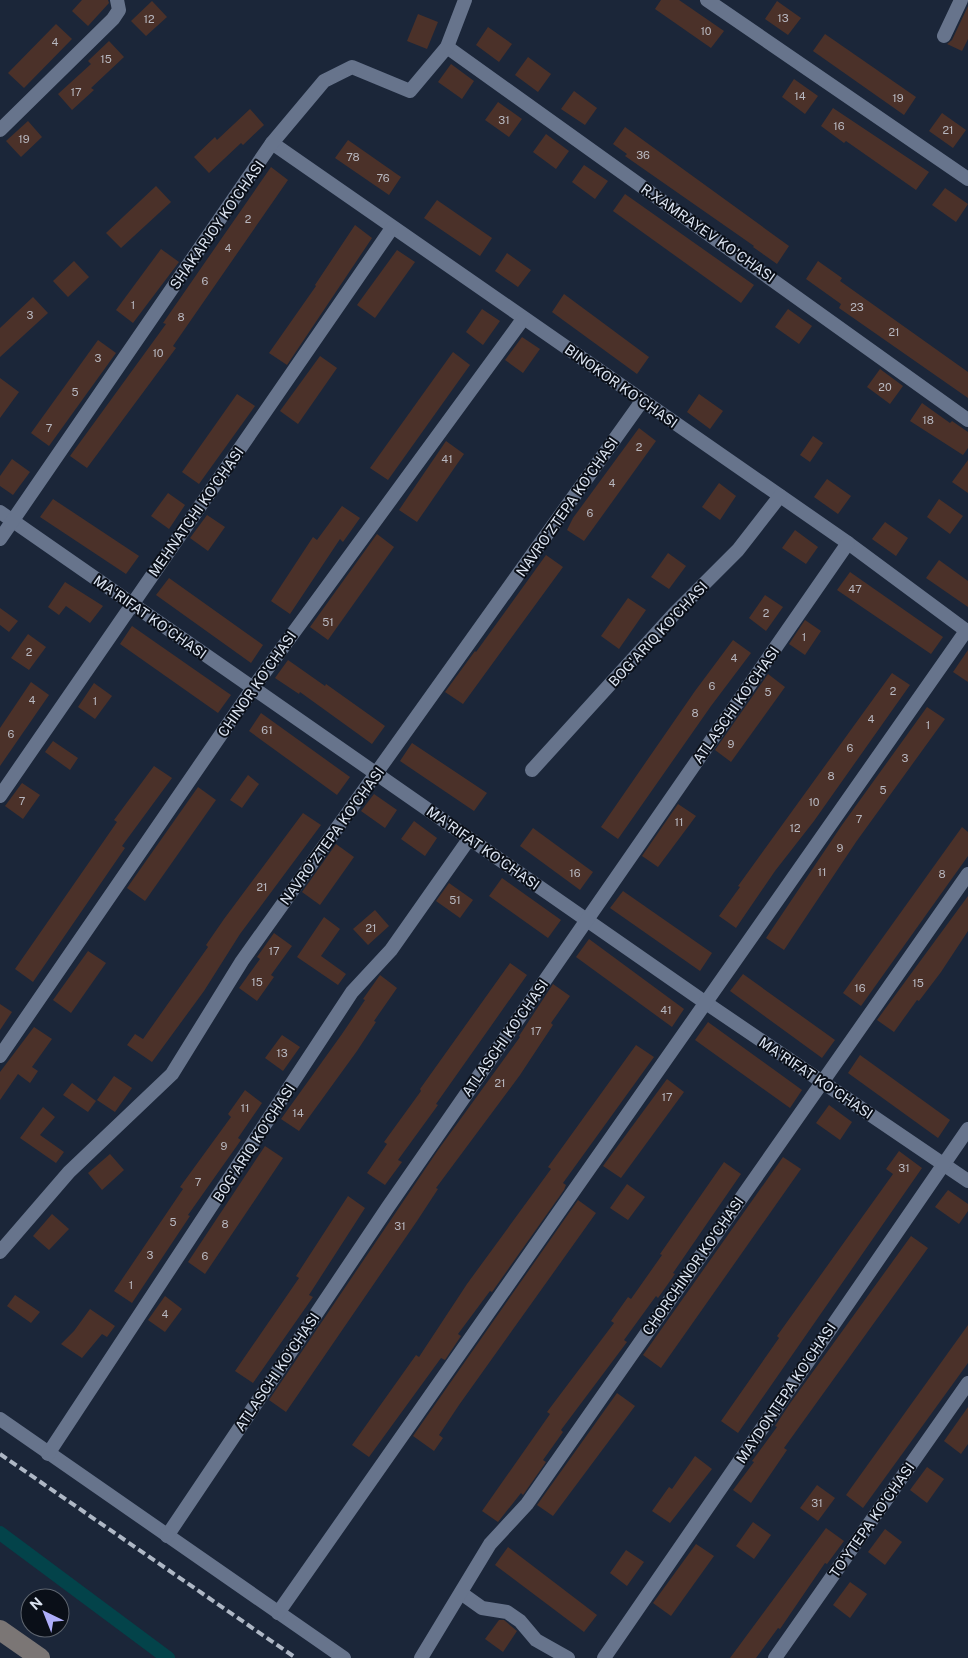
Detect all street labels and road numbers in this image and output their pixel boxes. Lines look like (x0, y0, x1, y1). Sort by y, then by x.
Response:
street label: SHAKARJOY KO'CHASI (167, 158, 267, 292)
street label: R.XAMRAYEV KO'CHASI (638, 181, 778, 285)
street label: BINOKOR KO'CHASI (562, 341, 680, 431)
street label: NAVRO'ZTEPA KO'CHASI (513, 435, 621, 579)
street label: MEHNATCHI KO'CHASI (145, 444, 247, 580)
street label: MA'RIFAT KO'CHASI (91, 572, 209, 662)
street label: BOG'ARIQ KO'CHASI (605, 578, 711, 690)
street label: CHINOR KO'CHASI (215, 628, 299, 740)
street label: ATLASCHI KO'CHASI (690, 644, 782, 766)
street label: NAVRO'ZTEPA KO'CHASI (277, 764, 387, 908)
street label: MA'RIFAT KO'CHASI (424, 803, 542, 893)
street label: ATLASCHI KO'CHASI (459, 977, 551, 1099)
street label: MA'RIFAT KO'CHASI (756, 1034, 876, 1122)
street label: BOG'ARIQ KO'CHASI (210, 1081, 298, 1205)
street label: CHORCHINOR KO'CHASI (639, 1194, 747, 1338)
street label: ATLASCHI KO'CHASI (232, 1310, 322, 1434)
street label: MAYDONTEPA KO'CHASI (733, 1320, 839, 1466)
street label: TO'YTEPA KO'CHASI (826, 1460, 918, 1580)

